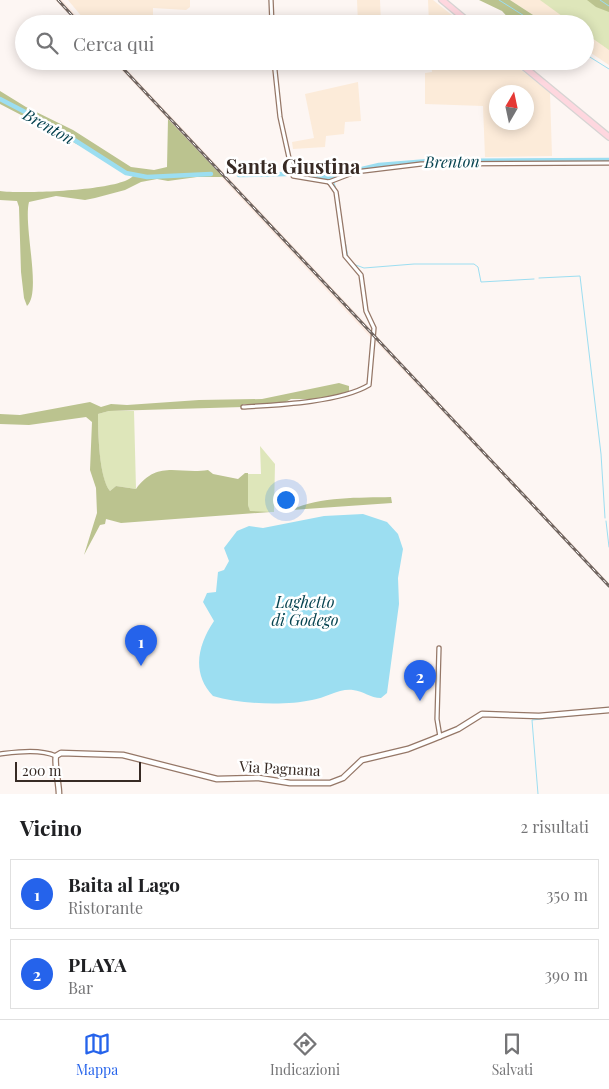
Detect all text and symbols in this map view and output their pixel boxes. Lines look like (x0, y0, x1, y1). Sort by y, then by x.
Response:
search box (15, 15, 594, 70)
icon: search (33, 29, 61, 57)
text: Cerca qui (73, 30, 154, 56)
north arrow (489, 85, 534, 130)
water label: Brenton (19, 103, 78, 149)
water label: Brenton (423, 150, 480, 172)
district label: Santa Giustina (226, 152, 361, 179)
your location (273, 487, 299, 513)
water label: Laghetto di Godego (271, 591, 339, 630)
pin: 1 (125, 625, 157, 666)
pin: 2 (404, 660, 436, 701)
street label: Via Pagnana (238, 756, 322, 780)
scale bar (15, 759, 141, 782)
text: 200 m (22, 761, 61, 780)
text: Vicino (20, 813, 82, 841)
text: 2 risultati (521, 816, 589, 837)
text: Baita al Lago (68, 871, 180, 897)
text: 1 (34, 884, 40, 905)
text: 350 m (546, 884, 588, 905)
text: Ristorante (68, 897, 143, 918)
text: PLAYA (68, 951, 127, 977)
text: 2 (33, 964, 41, 985)
text: 390 m (545, 964, 588, 985)
text: Bar (68, 977, 93, 998)
tab: Mappa (76, 1030, 118, 1079)
tab: Indicazioni (270, 1030, 340, 1079)
tab: Salvati (492, 1030, 533, 1079)

